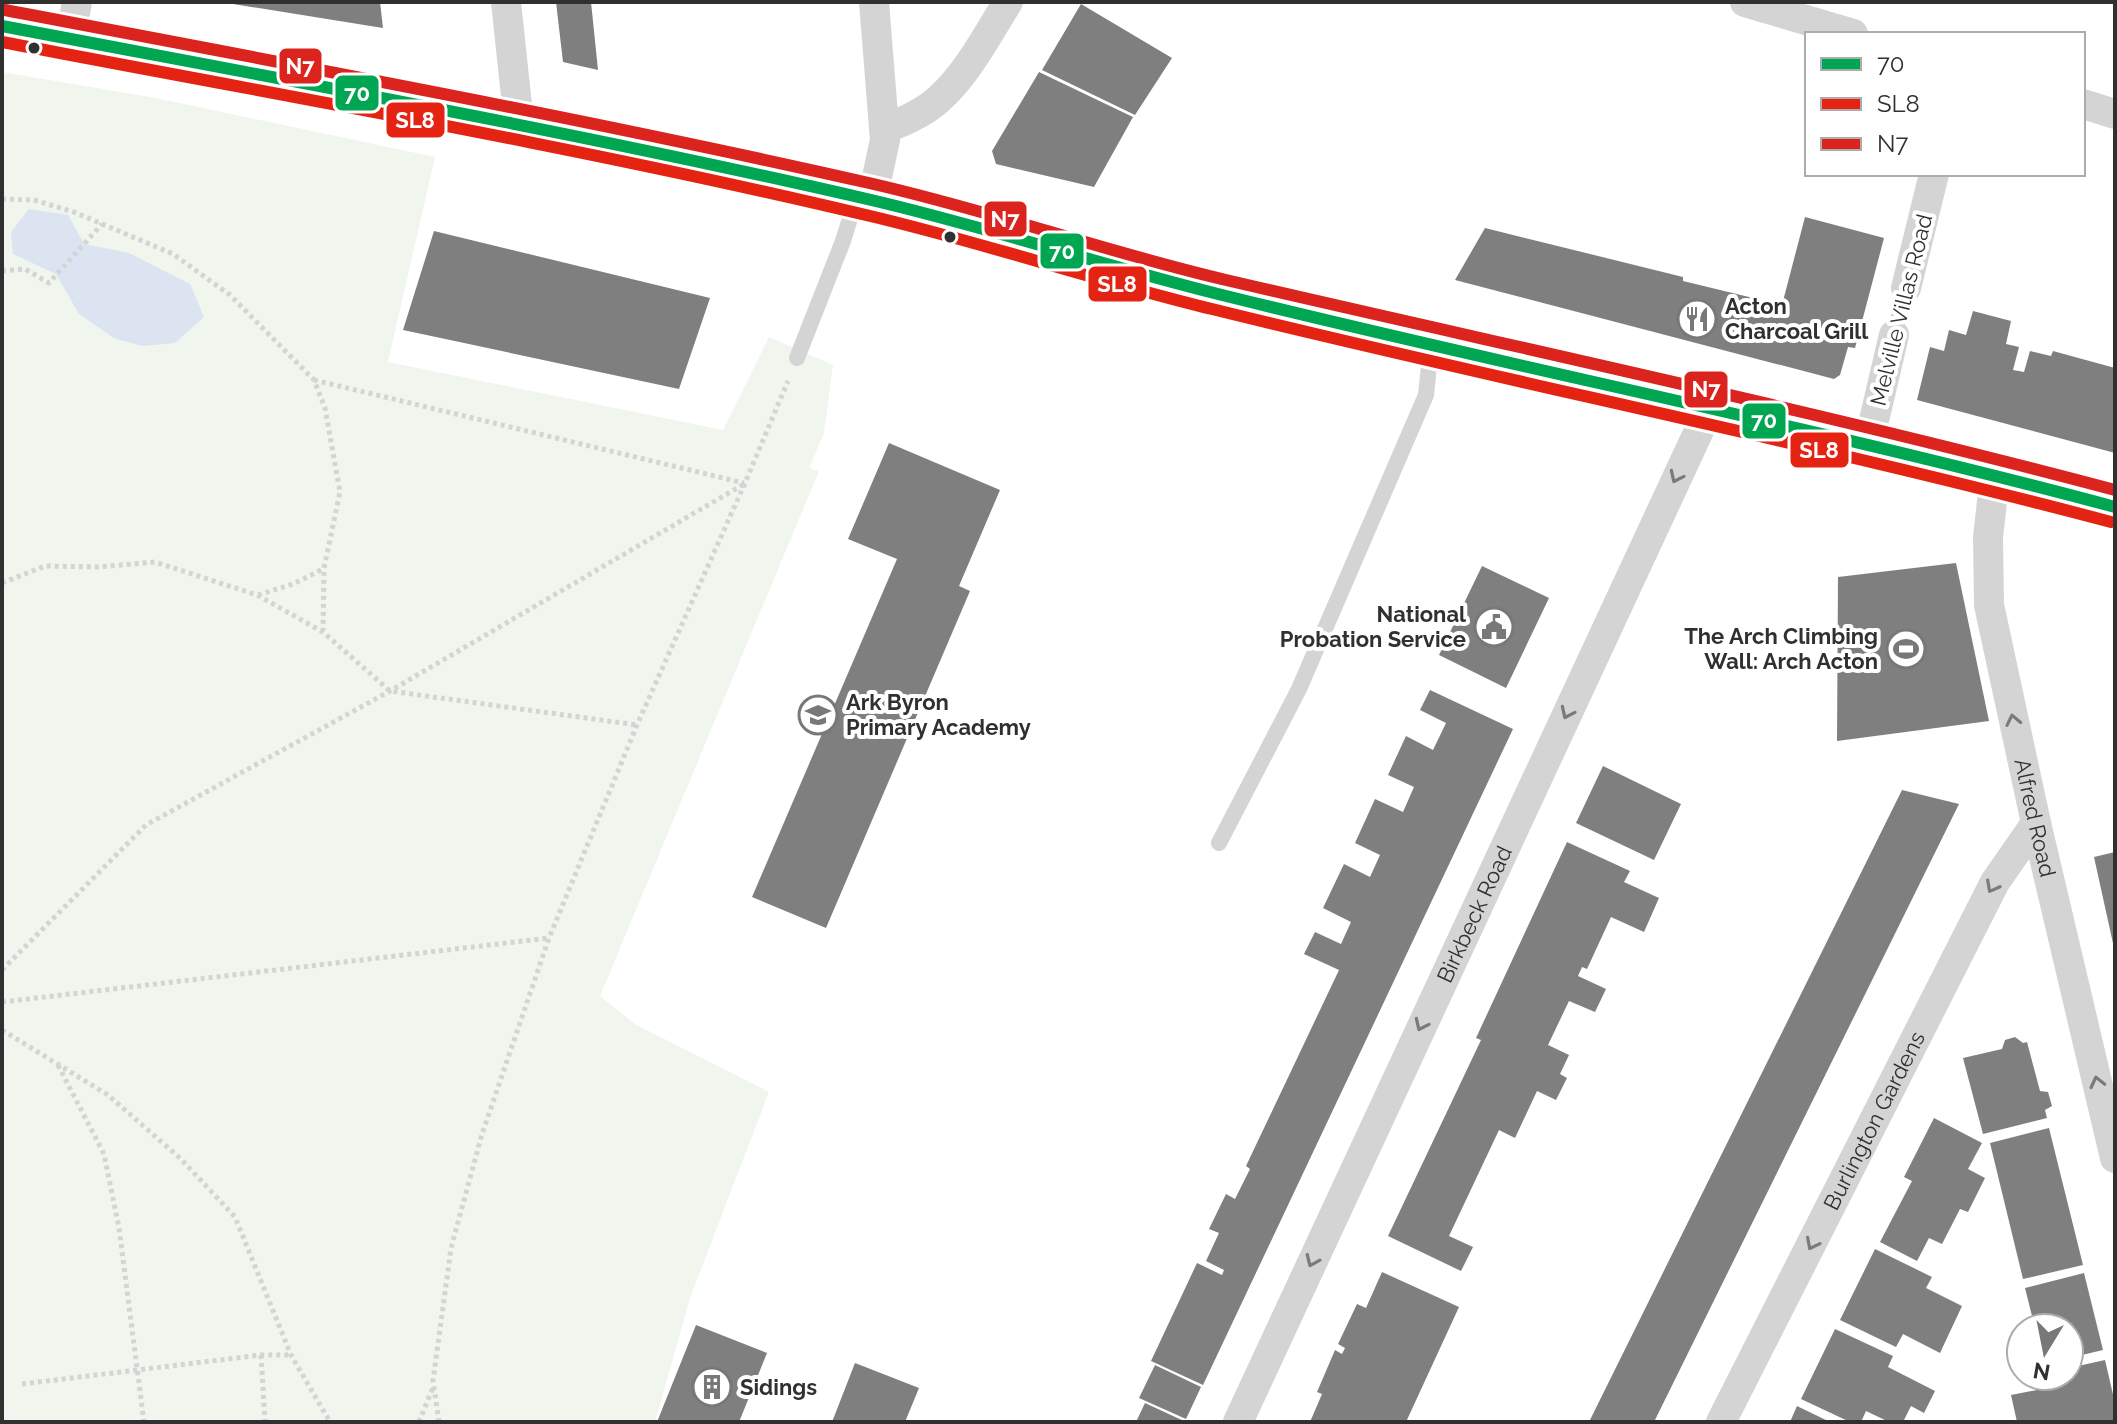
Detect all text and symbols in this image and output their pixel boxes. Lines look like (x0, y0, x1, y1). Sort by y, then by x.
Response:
legend (1805, 32, 2085, 176)
unlabelled marker (26, 40, 42, 56)
line badge: N7 (278, 47, 323, 85)
text: 70 (1877, 49, 1904, 78)
text: N7 (285, 53, 315, 79)
line badge: 70 (334, 74, 380, 112)
text: 70 (344, 80, 370, 106)
text: SL8 (1877, 89, 1920, 118)
line badge: SL8 (385, 101, 446, 139)
text: SL8 (395, 107, 435, 133)
text: N7 (1877, 129, 1909, 158)
line badge: N7 (983, 200, 1028, 238)
text: N7 (990, 206, 1020, 232)
street label: Melville Villas Road (1865, 211, 1937, 409)
unlabelled marker (942, 229, 958, 245)
line badge: 70 (1039, 232, 1085, 270)
text: 70 (1049, 238, 1075, 264)
line badge: SL8 (1087, 265, 1148, 303)
text: SL8 (1097, 271, 1137, 297)
place label: Acton Charcoal Grill (1725, 293, 1869, 344)
restaurant icon: Acton Charcoal Grill (1676, 298, 1718, 340)
line badge: N7 (1683, 370, 1729, 409)
text: N7 (1691, 376, 1721, 402)
line badge: 70 (1741, 402, 1787, 440)
text: 70 (1751, 407, 1777, 433)
line badge: SL8 (1789, 431, 1850, 469)
text: SL8 (1799, 437, 1839, 463)
one-way arrow (1670, 469, 1686, 484)
place label: National Probation Service (1280, 601, 1467, 652)
public building icon: National Probation Service (1473, 606, 1515, 648)
place label: The Arch Climbing Wall: Arch Acton (1684, 623, 1878, 674)
sports icon: The Arch Climbing Wall: Arch Acton (1885, 628, 1927, 670)
place label: Ark Byron Primary Academy (846, 689, 1031, 740)
school or university icon: Ark Byron Primary Academy (797, 694, 839, 736)
one-way arrow (1561, 705, 1577, 719)
one-way arrow (2006, 713, 2023, 726)
street label: Alfred Road (2009, 756, 2061, 879)
street label: Birkbeck Road (1431, 842, 1517, 987)
one-way arrow (1987, 879, 2002, 894)
one-way arrow (1415, 1016, 1431, 1031)
street label: Burlington Gardens (1818, 1027, 1930, 1214)
one-way arrow (2089, 1076, 2106, 1090)
one-way arrow (1806, 1236, 1821, 1251)
one-way arrow (1306, 1252, 1322, 1267)
north arrow (2005, 1312, 2085, 1392)
text: N (2031, 1357, 2052, 1386)
building icon: Sidings (691, 1366, 733, 1408)
place label: Sidings (740, 1374, 817, 1400)

